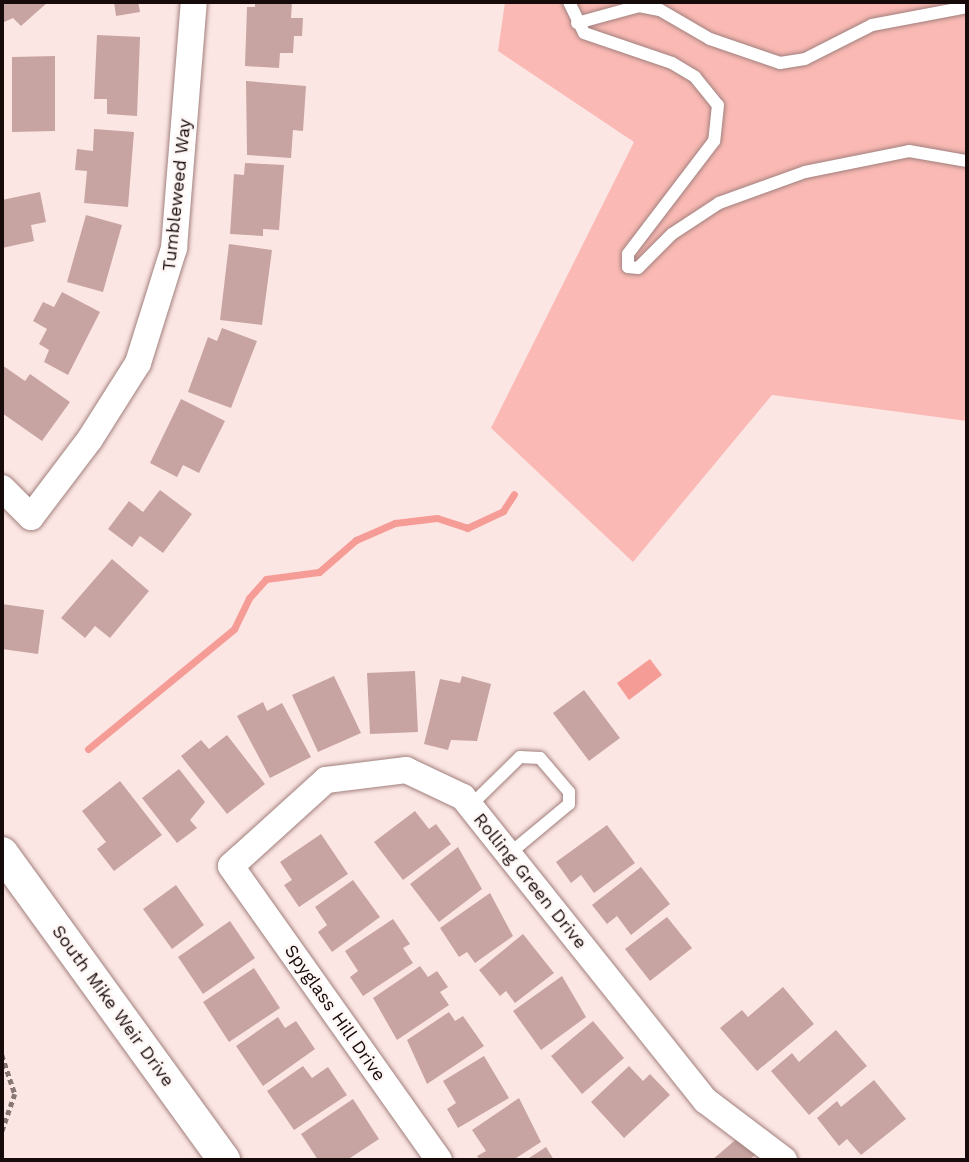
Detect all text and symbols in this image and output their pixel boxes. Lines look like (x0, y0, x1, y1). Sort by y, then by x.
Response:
street label: Tumbleweed Way (158, 118, 196, 272)
street label: Rolling Green Drive (469, 809, 591, 953)
street label: South Mike Weir Drive (47, 921, 179, 1091)
street label: Spyglass Hill Drive (280, 940, 390, 1086)

